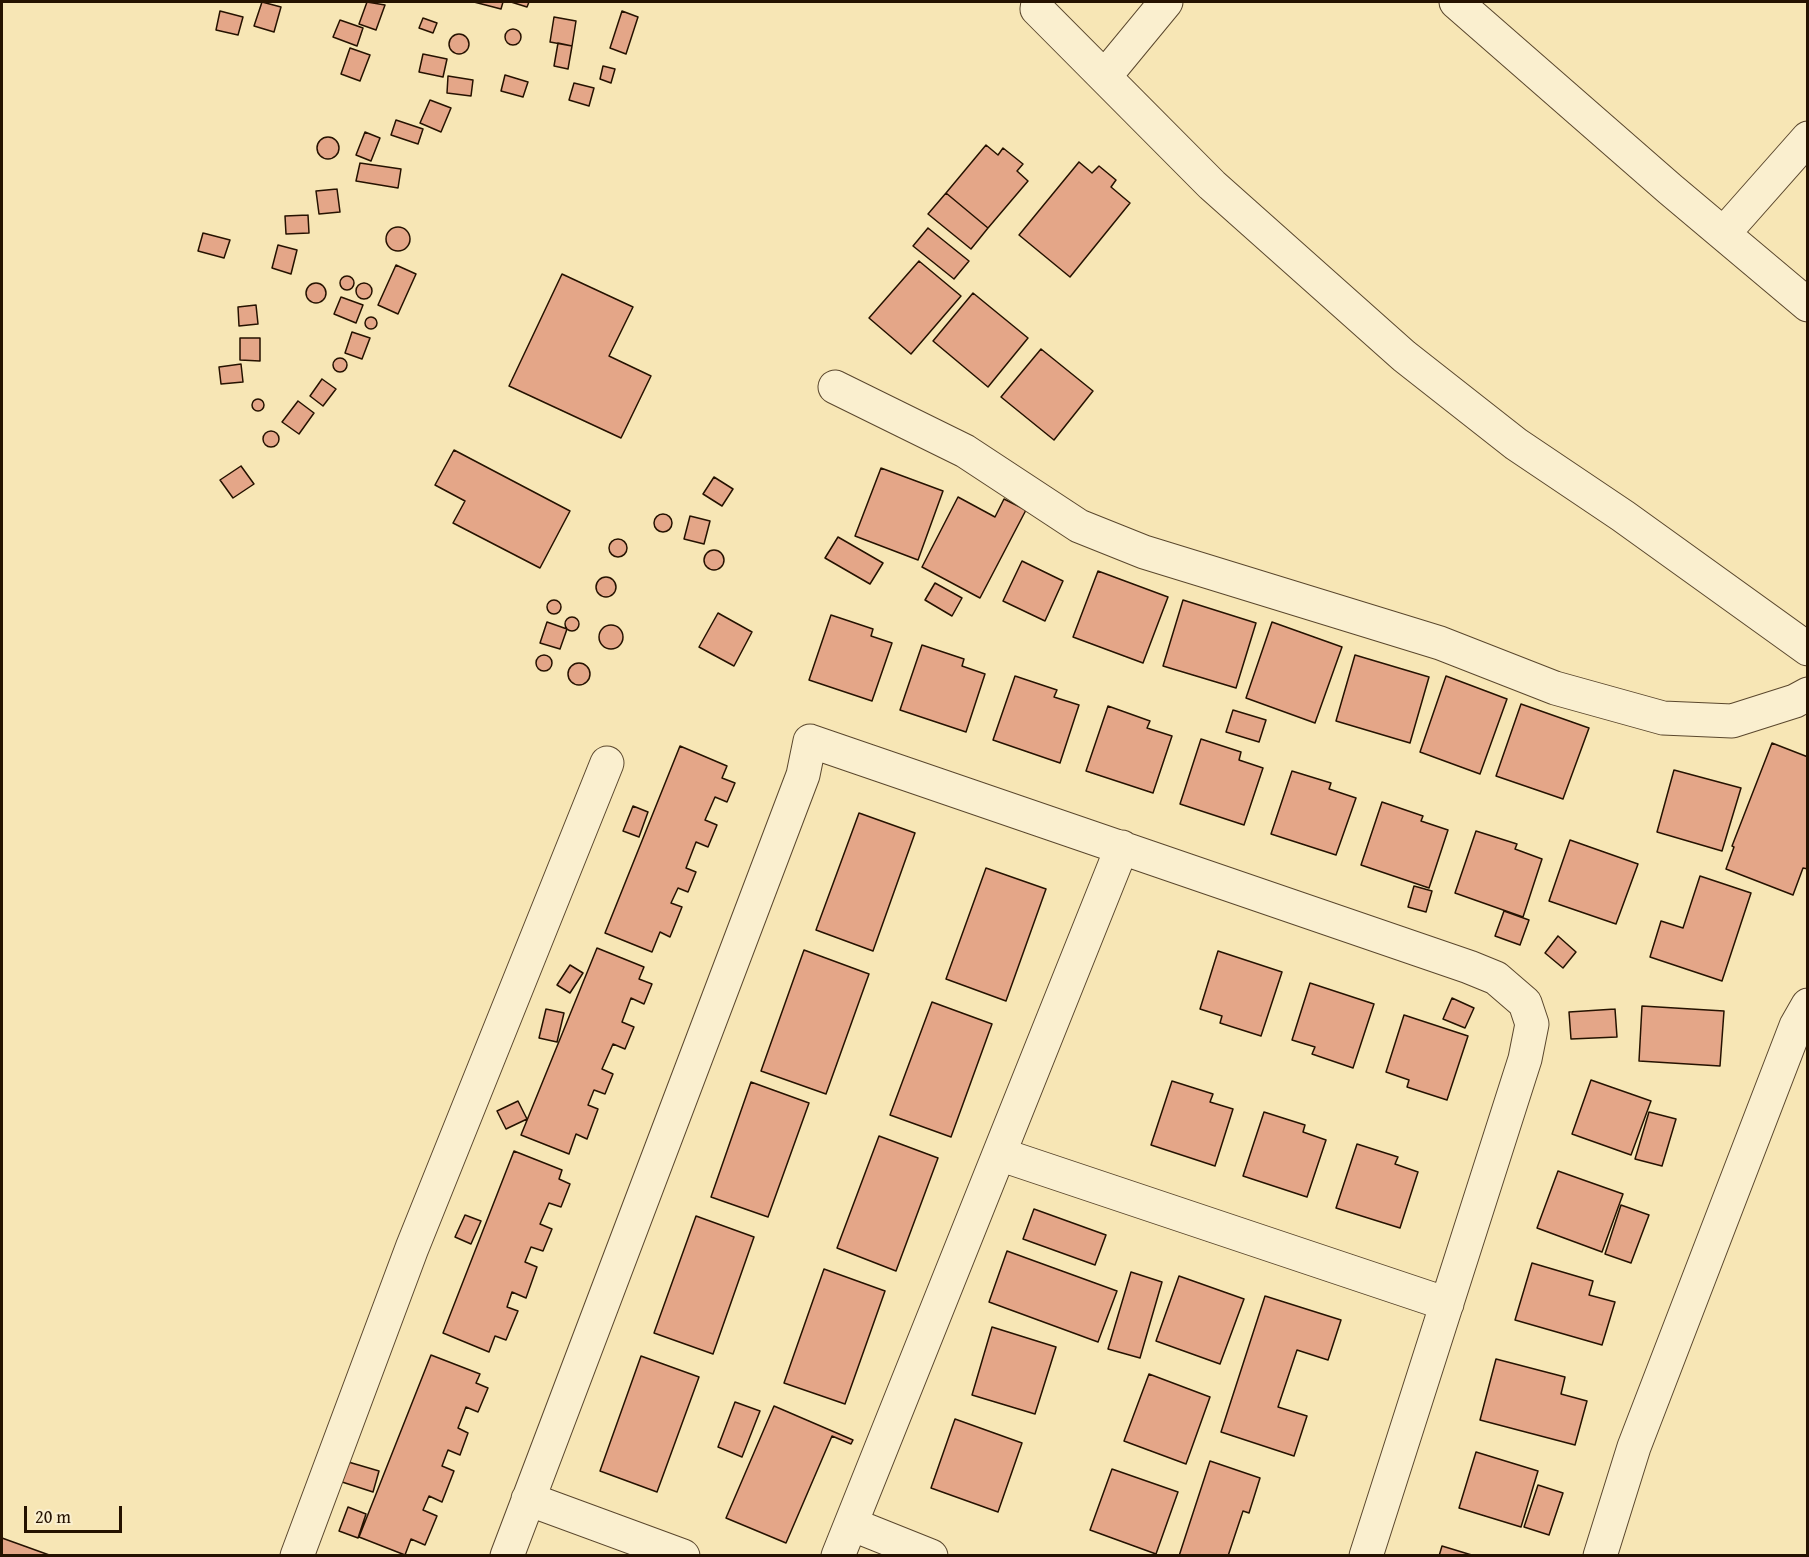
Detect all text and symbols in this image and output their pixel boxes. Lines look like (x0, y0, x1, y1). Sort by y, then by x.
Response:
scale bar (27, 1494, 124, 1532)
text: 20 m (35, 1503, 71, 1530)

